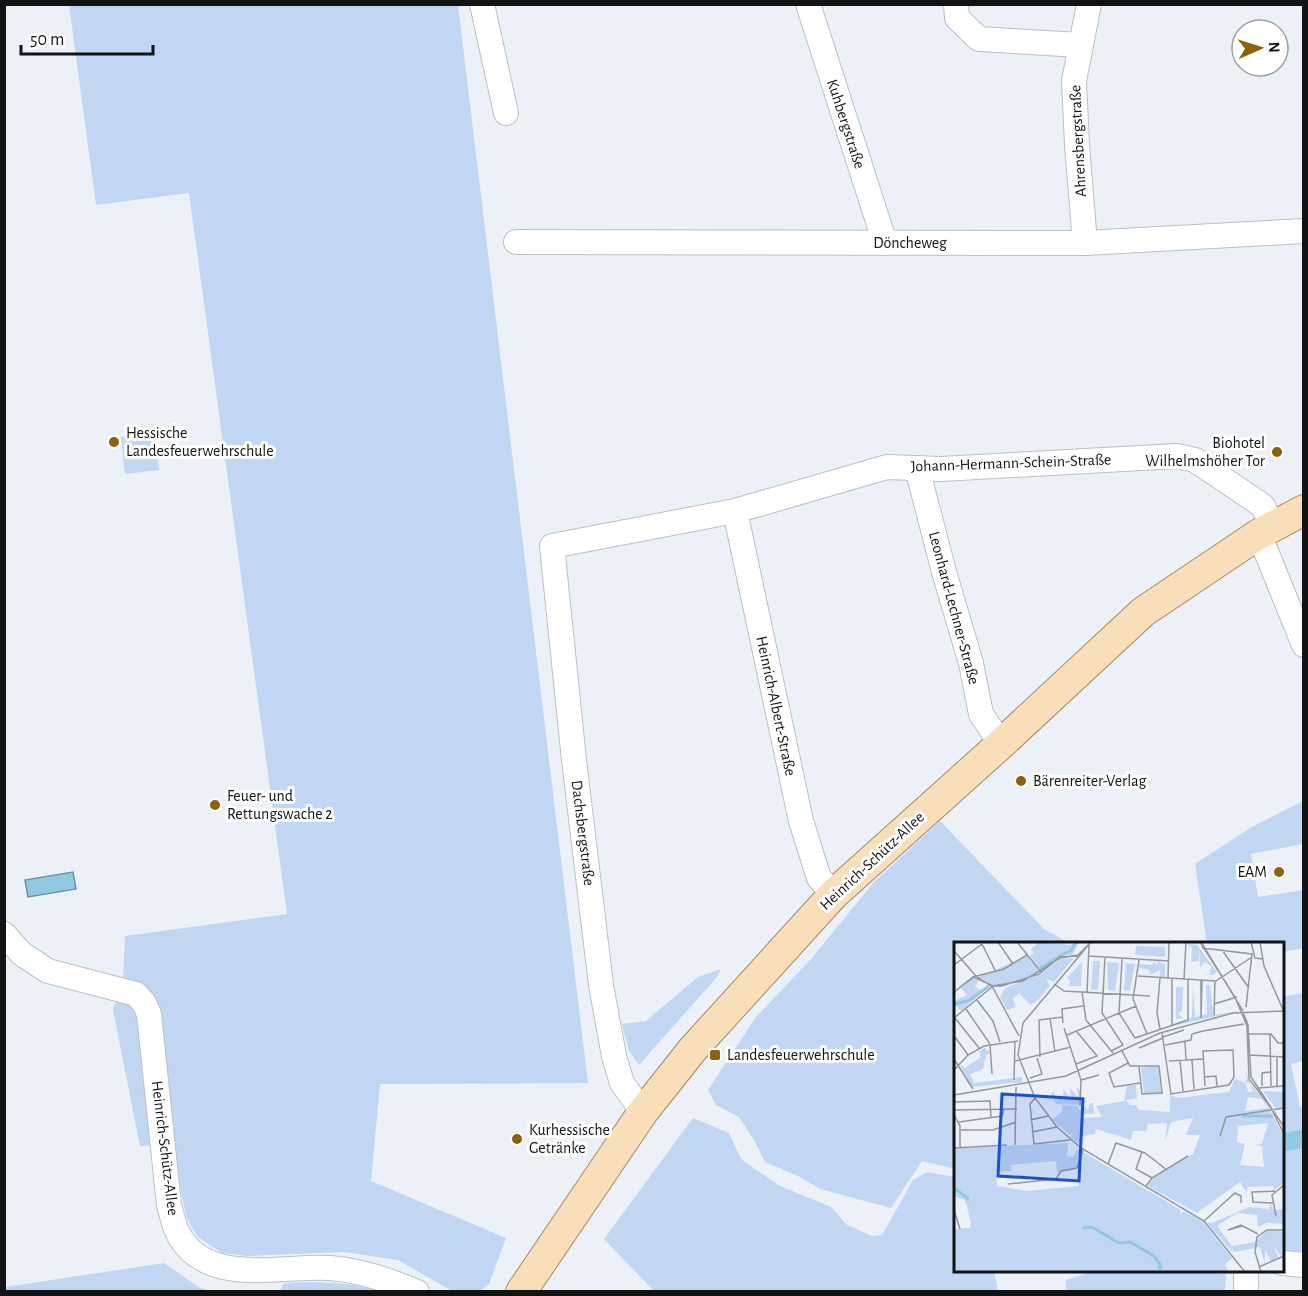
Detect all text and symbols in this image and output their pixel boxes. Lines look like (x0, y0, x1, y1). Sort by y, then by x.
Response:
scale bar (21, 18, 153, 56)
north arrow (1230, 18, 1290, 78)
text: 50 m (30, 31, 64, 49)
text: N (1266, 41, 1282, 53)
street label: Kuhbergstraße (824, 77, 868, 171)
street label: Ahrensbergstraße (1067, 84, 1089, 198)
street label: Döncheweg (873, 235, 947, 251)
place label: Hessische Landesfeuerwehrschule (126, 425, 274, 459)
marker: Hessische Landesfeuerwehrschule (107, 435, 121, 449)
place label: Biohotel Wilhelmshöher Tor (1145, 435, 1266, 469)
marker: Biohotel Wilhelmshöher Tor (1270, 445, 1284, 459)
street label: Johann-Hermann-Schein-Straße (910, 452, 1112, 474)
street label: Leonhard-Lechner-Straße (926, 530, 982, 686)
street label: Heinrich-Albert-Straße (753, 635, 799, 777)
place label: Bärenreiter-Verlag (1033, 773, 1147, 789)
marker: Bärenreiter-Verlag (1014, 774, 1028, 788)
street label: Dachsbergstraße (569, 779, 597, 887)
place label: Feuer- und Rettungswache 2 (227, 788, 333, 822)
marker: Feuer- und Rettungswache 2 (208, 798, 222, 812)
street label: Heinrich-Schütz-Allee (817, 809, 927, 913)
place label: EAM (1237, 864, 1267, 880)
marker: EAM (1272, 865, 1286, 879)
inset map (954, 942, 1284, 1272)
place label: Landesfeuerwehrschule (727, 1047, 875, 1063)
marker: Landesfeuerwehrschule (708, 1048, 722, 1062)
street label: Heinrich-Schütz-Allee (149, 1080, 181, 1216)
place label: Kurhessische Getränke (529, 1122, 610, 1156)
marker: Kurhessische Getränke (510, 1132, 524, 1146)

